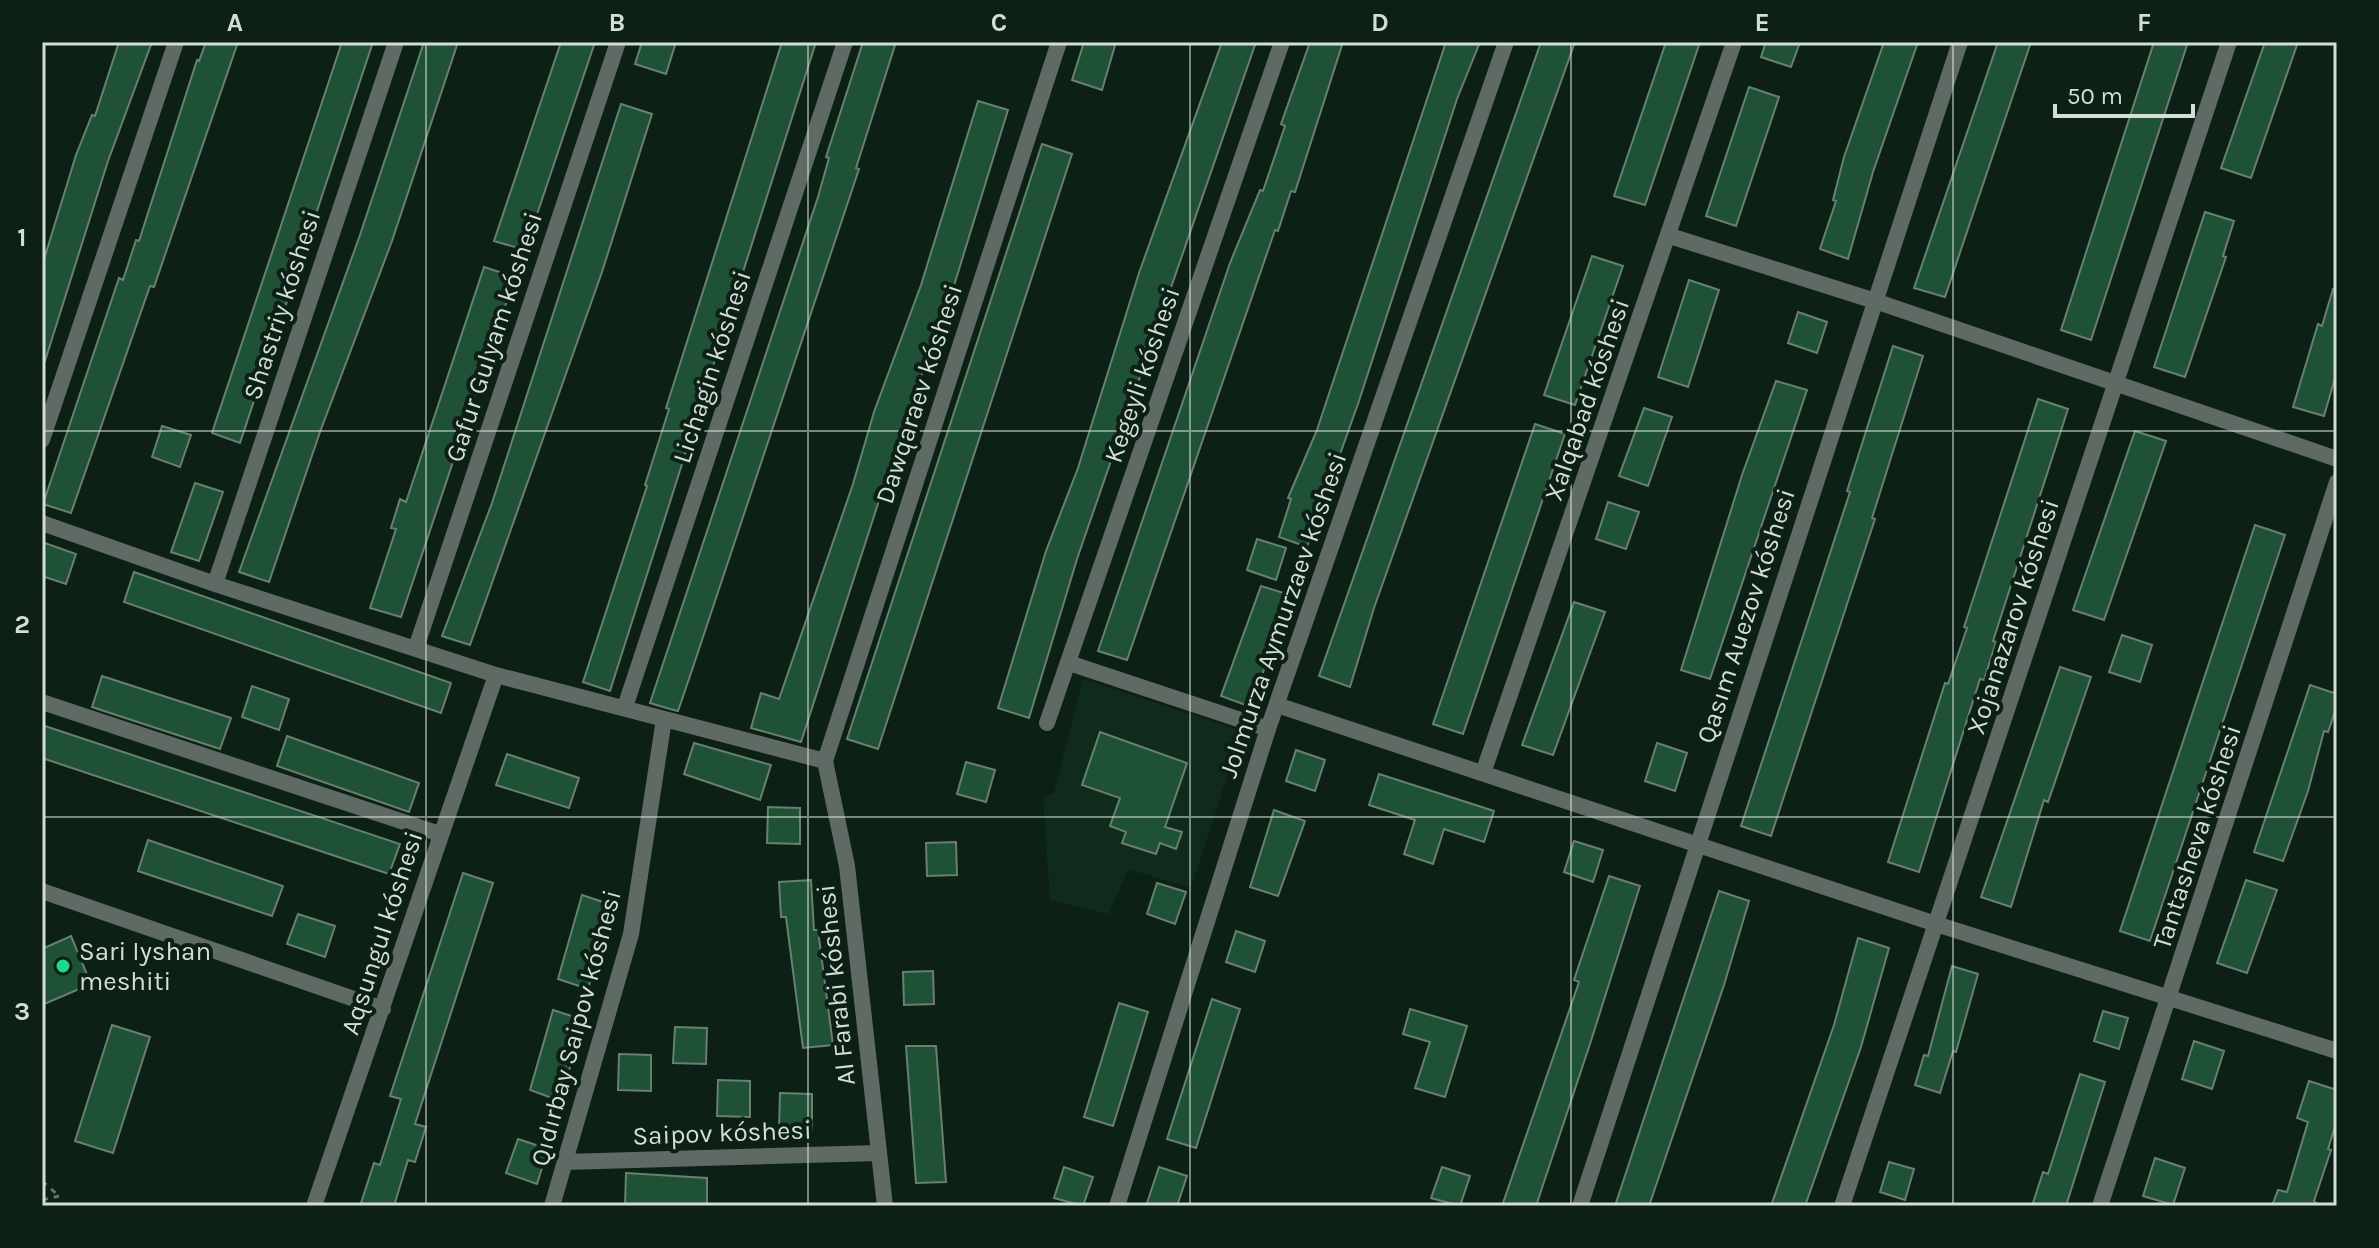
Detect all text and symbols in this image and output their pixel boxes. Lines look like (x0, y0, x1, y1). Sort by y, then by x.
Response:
text: A (227, 7, 243, 38)
text: B (609, 7, 625, 38)
text: C (991, 7, 1007, 38)
text: D (1371, 7, 1389, 38)
text: E (1754, 7, 1770, 38)
text: F (2137, 7, 2151, 38)
scale bar (2055, 68, 2193, 118)
text: 50 m (2067, 82, 2123, 110)
street label: Shastriy kóshesi (237, 206, 327, 404)
street label: Gafur Gulyam kóshesi (439, 208, 549, 466)
text: 1 (17, 222, 27, 253)
street label: Lichagin kóshesi (666, 267, 758, 467)
street label: Dawqaraev kóshesi (869, 280, 969, 508)
street label: Kegeyli kóshesi (1097, 283, 1187, 467)
street label: Xalqabad kóshesi (1538, 295, 1636, 505)
street label: Jolmurza Aymurzaev kóshesi (1213, 448, 1353, 782)
street label: Qasım Auezov kóshesi (1690, 485, 1802, 747)
street label: Xojanazarov kóshesi (1960, 495, 2066, 739)
text: 2 (14, 609, 30, 640)
street label: Tantasheva kóshesi (2146, 721, 2248, 953)
street label: Aqsungul kóshesi (334, 827, 430, 1039)
street label: Al Farabi kóshesi (810, 883, 862, 1087)
street label: Qıdırbay Saipov kóshesi (524, 887, 628, 1169)
place label: Sari Iyshan meshiti (79, 936, 211, 997)
marker: Sari Iyshan meshiti (54, 957, 72, 975)
text: 3 (14, 996, 30, 1027)
street label: Saipov kóshesi (632, 1114, 812, 1152)

